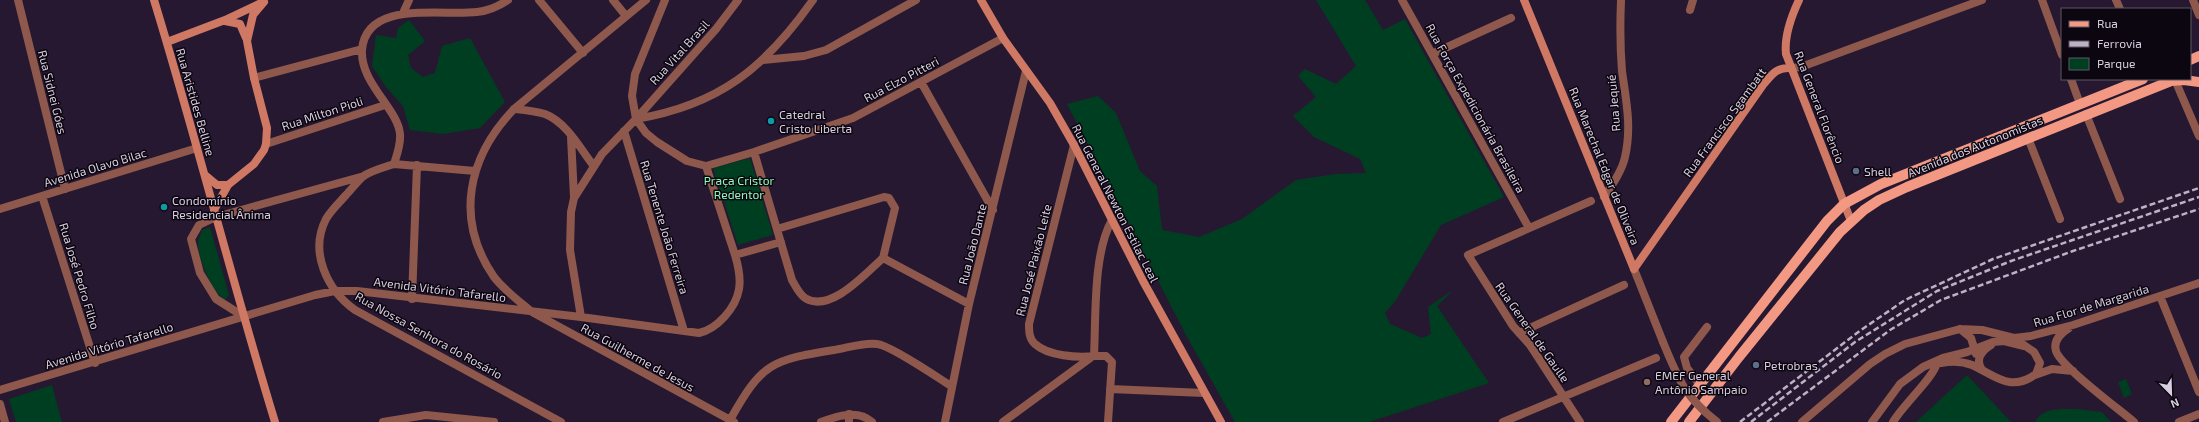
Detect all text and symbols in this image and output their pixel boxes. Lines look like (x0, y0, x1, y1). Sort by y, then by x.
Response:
legend (2061, 8, 2191, 80)
street label: Rua Vital Brasil (646, 16, 712, 87)
text: Rua (2097, 16, 2118, 30)
street label: Rua Força Expedicionária Brasileira (1423, 21, 1528, 196)
text: Ferrovia (2097, 36, 2142, 50)
street label: Rua Aristides Belline (174, 46, 218, 158)
street label: Rua Sidnei Góes (36, 49, 70, 135)
street label: Rua General Florêncio (1792, 49, 1848, 165)
street label: Rua Elzo Pitteri (861, 53, 941, 105)
text: Parque (2097, 56, 2135, 70)
street label: Rua Francisco Sgambatt (1680, 64, 1769, 179)
street label: Rua Jequié (1604, 74, 1622, 132)
street label: Rua Marechal Edgar de Oliveira (1567, 85, 1643, 247)
street label: Rua Milton Pioli (279, 93, 365, 133)
place label: Catedral Cristo Liberta (779, 107, 852, 135)
street label: Avenida dos Autonomistas (1905, 112, 2045, 180)
marker: Catedral Cristo Liberta (766, 116, 776, 126)
street label: Rua General Newton Estilac Leal (1070, 121, 1162, 285)
street label: Avenida Olavo Bilac (42, 145, 148, 189)
street label: Rua Tenente João Ferreira (638, 158, 692, 296)
place label: Shell (1864, 164, 1892, 178)
marker: Shell (1851, 166, 1861, 176)
park label: Praça Cristor Redentor (704, 173, 774, 201)
place label: Condomínio Residencial Ânima (172, 193, 271, 221)
marker: Condomínio Residencial Ânima (159, 202, 169, 212)
street label: Rua João Dante (955, 202, 989, 286)
street label: Rua José Paixão Leite (1012, 203, 1054, 317)
street label: Rua José Pedro Filho (57, 221, 103, 331)
street label: Avenida Vitório Tafarello (373, 274, 507, 304)
street label: Rua General de Gaulle (1493, 279, 1573, 385)
street label: Rua Flor de Margarida (2032, 281, 2150, 329)
street label: Rua Nossa Senhora do Rosário (353, 289, 505, 381)
street label: Avenida Vitório Tafarello (43, 319, 175, 371)
street label: Rua Guilherme de Jesus (579, 320, 697, 394)
place label: Petrobras (1764, 358, 1818, 372)
marker: Petrobras (1751, 360, 1761, 370)
place label: EMEF General Antônio Sampaio (1655, 368, 1748, 396)
north arrow (2151, 374, 2191, 414)
marker: EMEF General Antônio Sampaio (1642, 377, 1652, 387)
text: N (2169, 396, 2181, 411)

